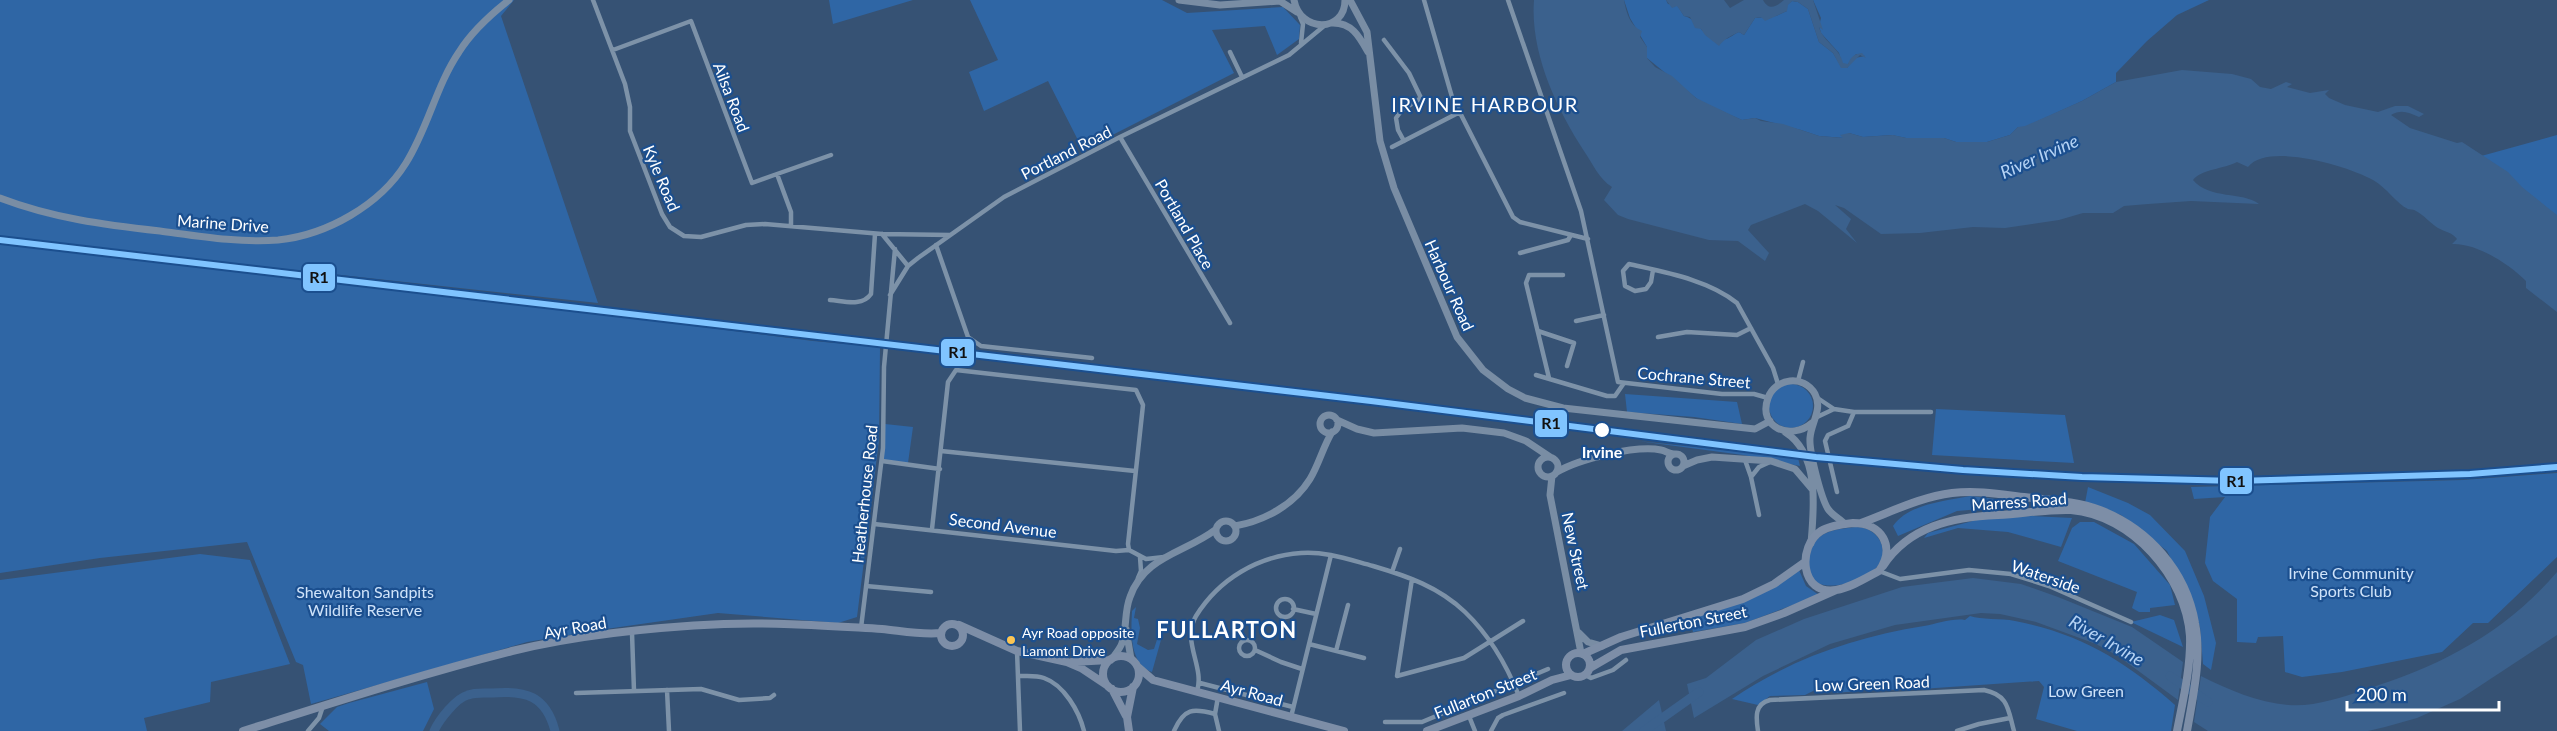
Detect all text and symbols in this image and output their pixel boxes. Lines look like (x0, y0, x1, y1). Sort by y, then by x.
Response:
street label: Ailsa Road (710, 60, 754, 134)
district label: IRVINE HARBOUR (1391, 92, 1579, 116)
street label: Portland Road (1018, 121, 1114, 183)
water label: River Irvine (1996, 129, 2082, 183)
street label: Kyle Road (640, 142, 684, 214)
street label: Portland Place (1152, 176, 1218, 272)
street label: Marine Drive (177, 210, 269, 236)
street label: Harbour Road (1421, 236, 1479, 334)
line badge: R1 (302, 263, 336, 292)
text: R1 (309, 267, 329, 286)
line badge: R1 (940, 338, 975, 367)
text: R1 (948, 342, 968, 361)
street label: Cochrane Street (1637, 363, 1752, 391)
line badge: R1 (1534, 409, 1568, 438)
text: R1 (1541, 413, 1561, 432)
marker: Irvine (1593, 421, 1611, 439)
street label: Heatherhouse Road (847, 424, 881, 564)
place label: Irvine (1582, 442, 1623, 461)
line badge: R1 (2219, 467, 2253, 495)
text: R1 (2226, 471, 2246, 490)
street label: Marress Road (1971, 488, 2067, 514)
street label: Second Avenue (948, 509, 1058, 541)
street label: New Street (1559, 510, 1594, 592)
street label: Waterside (2009, 555, 2083, 597)
park label: Irvine Community Sports Club (2288, 563, 2414, 600)
park label: Shewalton Sandpits Wildlife Reserve (296, 582, 434, 619)
street label: Fullerton Street (1638, 601, 1749, 641)
water label: River Irvine (2065, 610, 2149, 670)
street label: Ayr Road (542, 612, 608, 642)
district label: FULLARTON (1156, 616, 1298, 643)
place label: Ayr Road opposite Lamont Drive (1022, 624, 1135, 659)
marker: Ayr Road opposite Lamont Drive (1005, 634, 1017, 646)
street label: Fullarton Street (1431, 664, 1539, 722)
street label: Low Green Road (1814, 671, 1930, 695)
scale bar (2347, 674, 2498, 712)
street label: Ayr Road (1219, 675, 1285, 709)
park label: Low Green (2048, 681, 2124, 700)
text: 200 m (2356, 683, 2407, 705)

